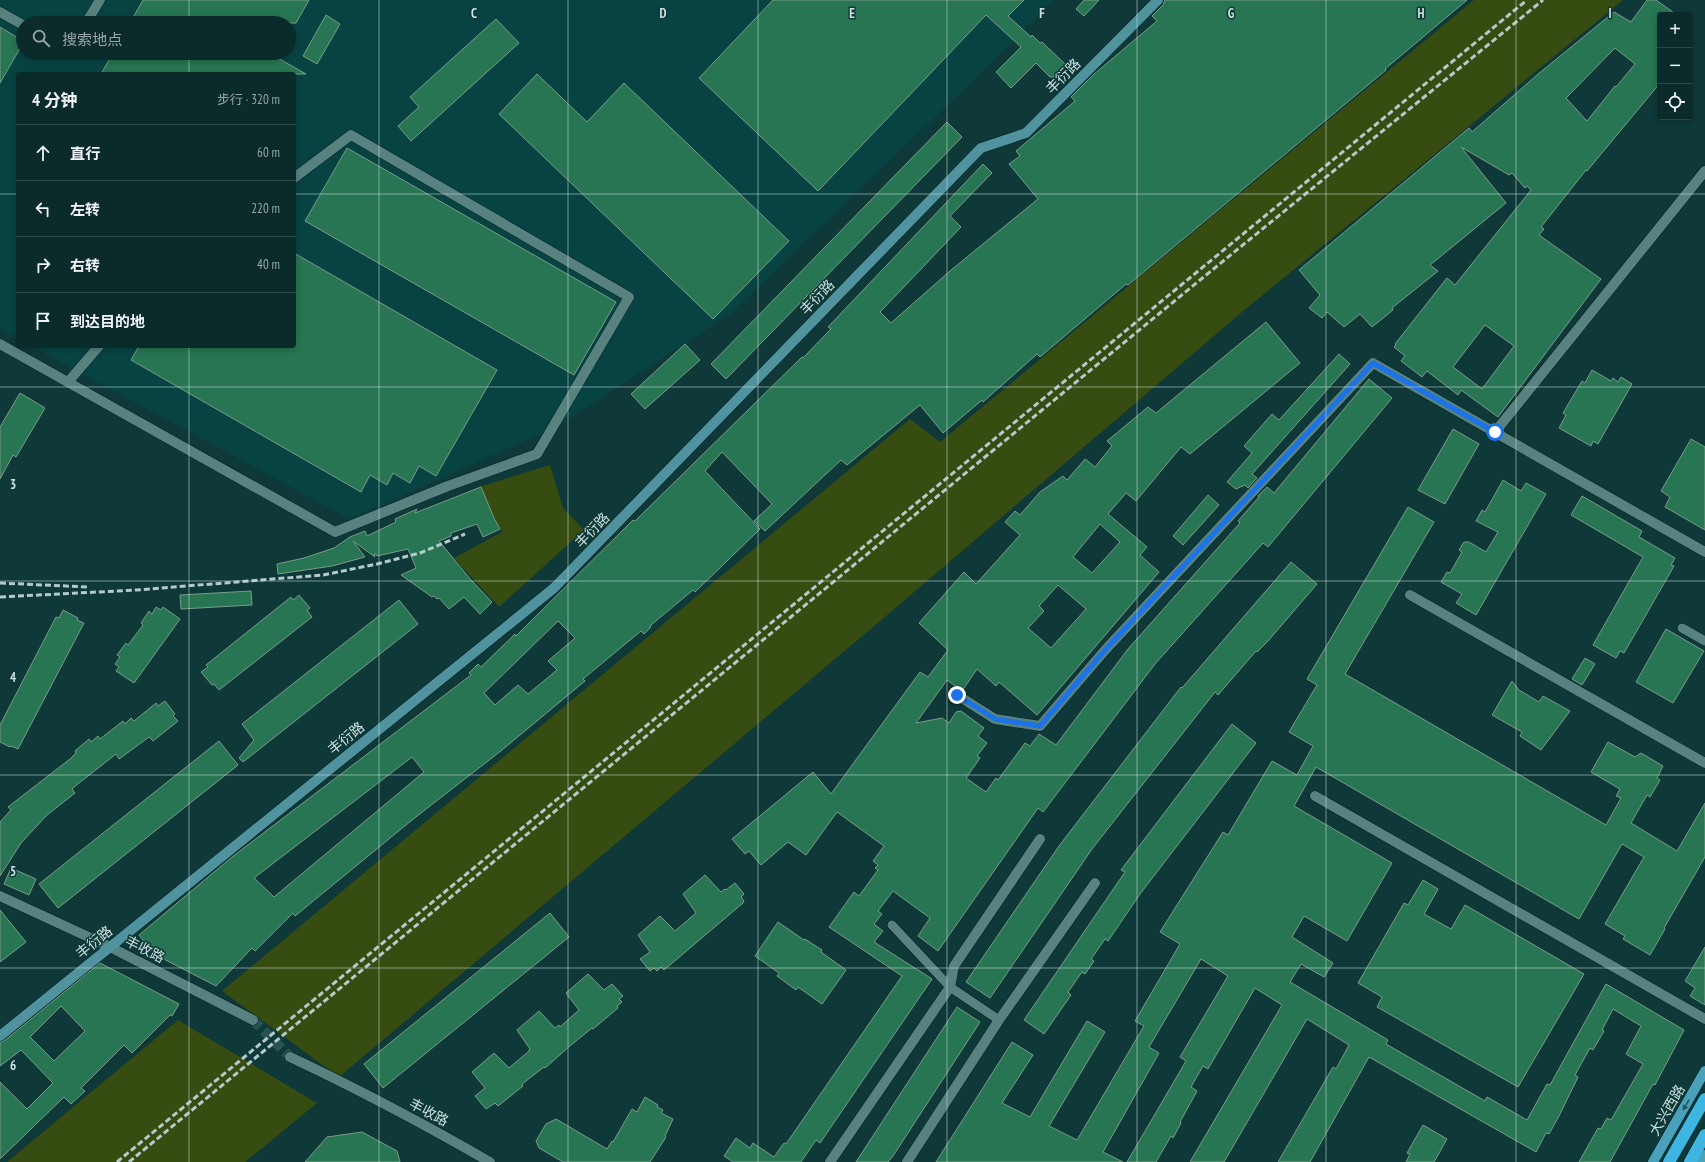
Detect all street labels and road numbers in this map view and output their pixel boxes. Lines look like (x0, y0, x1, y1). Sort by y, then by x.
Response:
street label: 丰衍路 (1042, 55, 1084, 97)
street label: 丰衍路 (796, 276, 838, 318)
street label: 丰衍路 (571, 509, 613, 551)
street label: 丰衍路 (324, 718, 368, 758)
street label: 丰衍路 (72, 922, 116, 962)
street label: 丰收路 (122, 931, 168, 967)
street label: 大兴西路 (1645, 1081, 1689, 1139)
street label: 丰收路 (406, 1094, 452, 1130)

